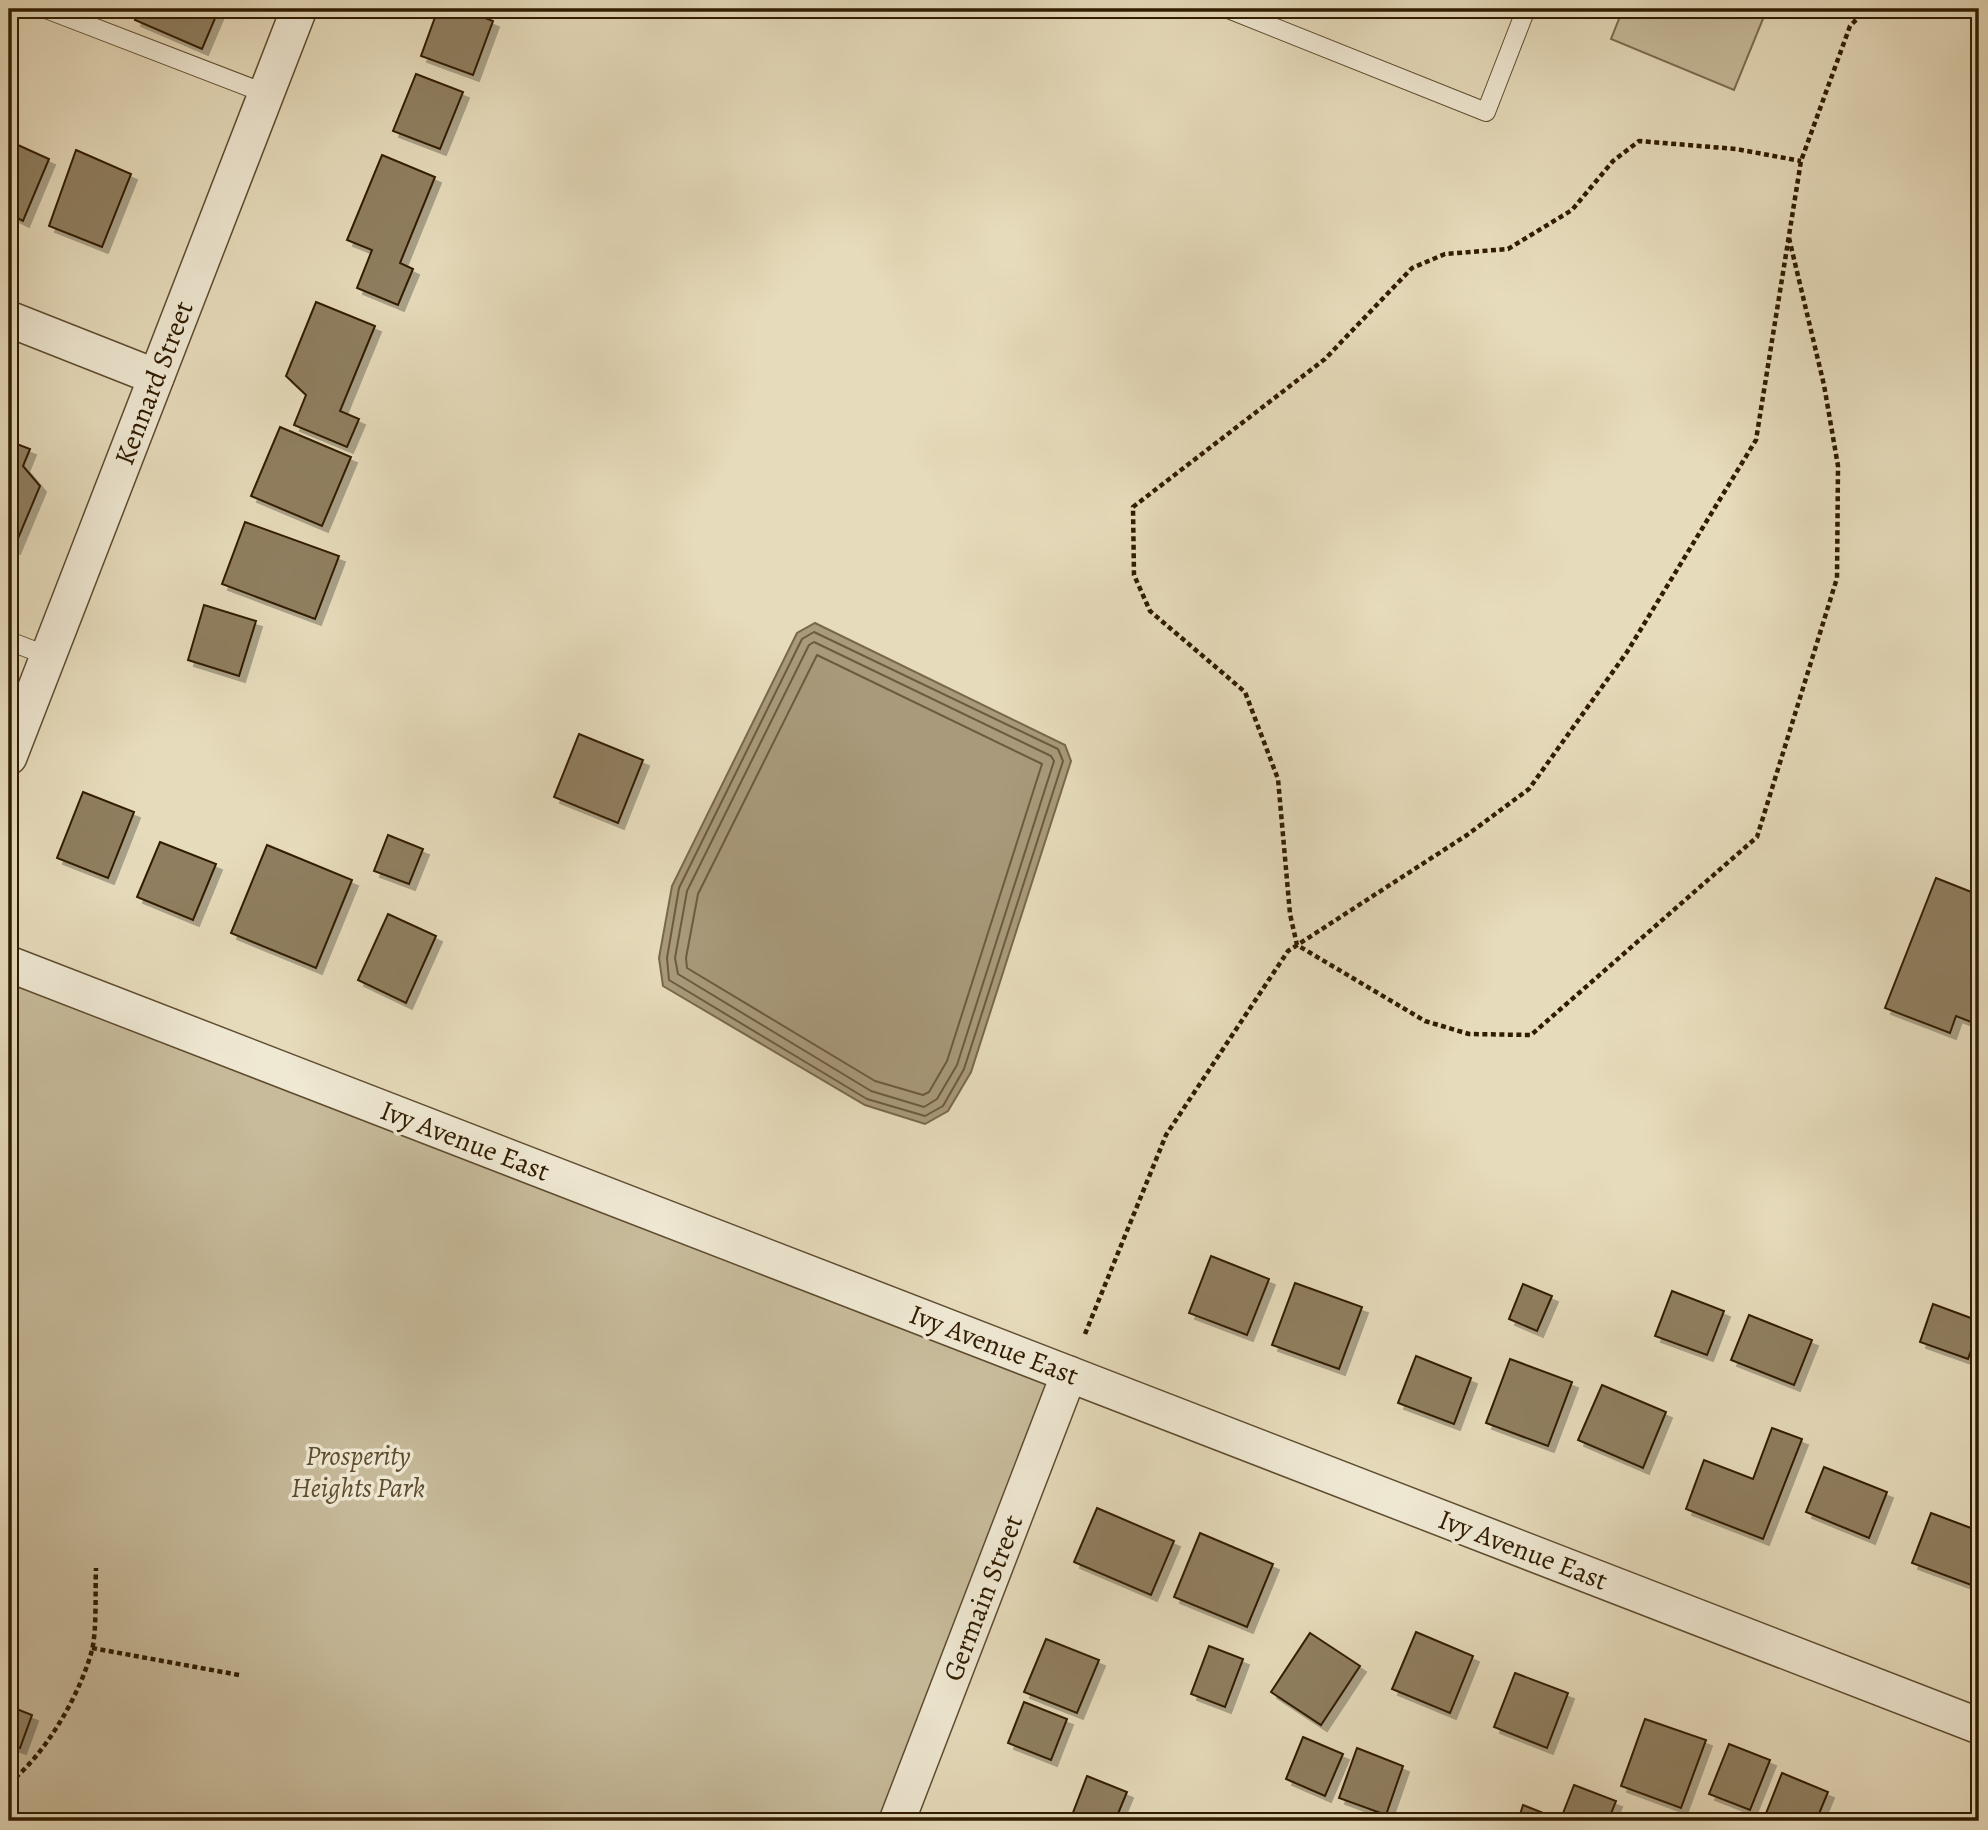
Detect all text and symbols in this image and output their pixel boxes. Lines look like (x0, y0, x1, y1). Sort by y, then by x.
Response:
street label: Kennard Street (105, 295, 203, 471)
street label: Ivy Avenue East (375, 1091, 555, 1191)
street label: Ivy Avenue East (904, 1295, 1084, 1395)
park label: Prosperity Heights Park (291, 1437, 425, 1507)
street label: Ivy Avenue East (1433, 1500, 1613, 1600)
street label: Germain Street (934, 1509, 1032, 1687)

